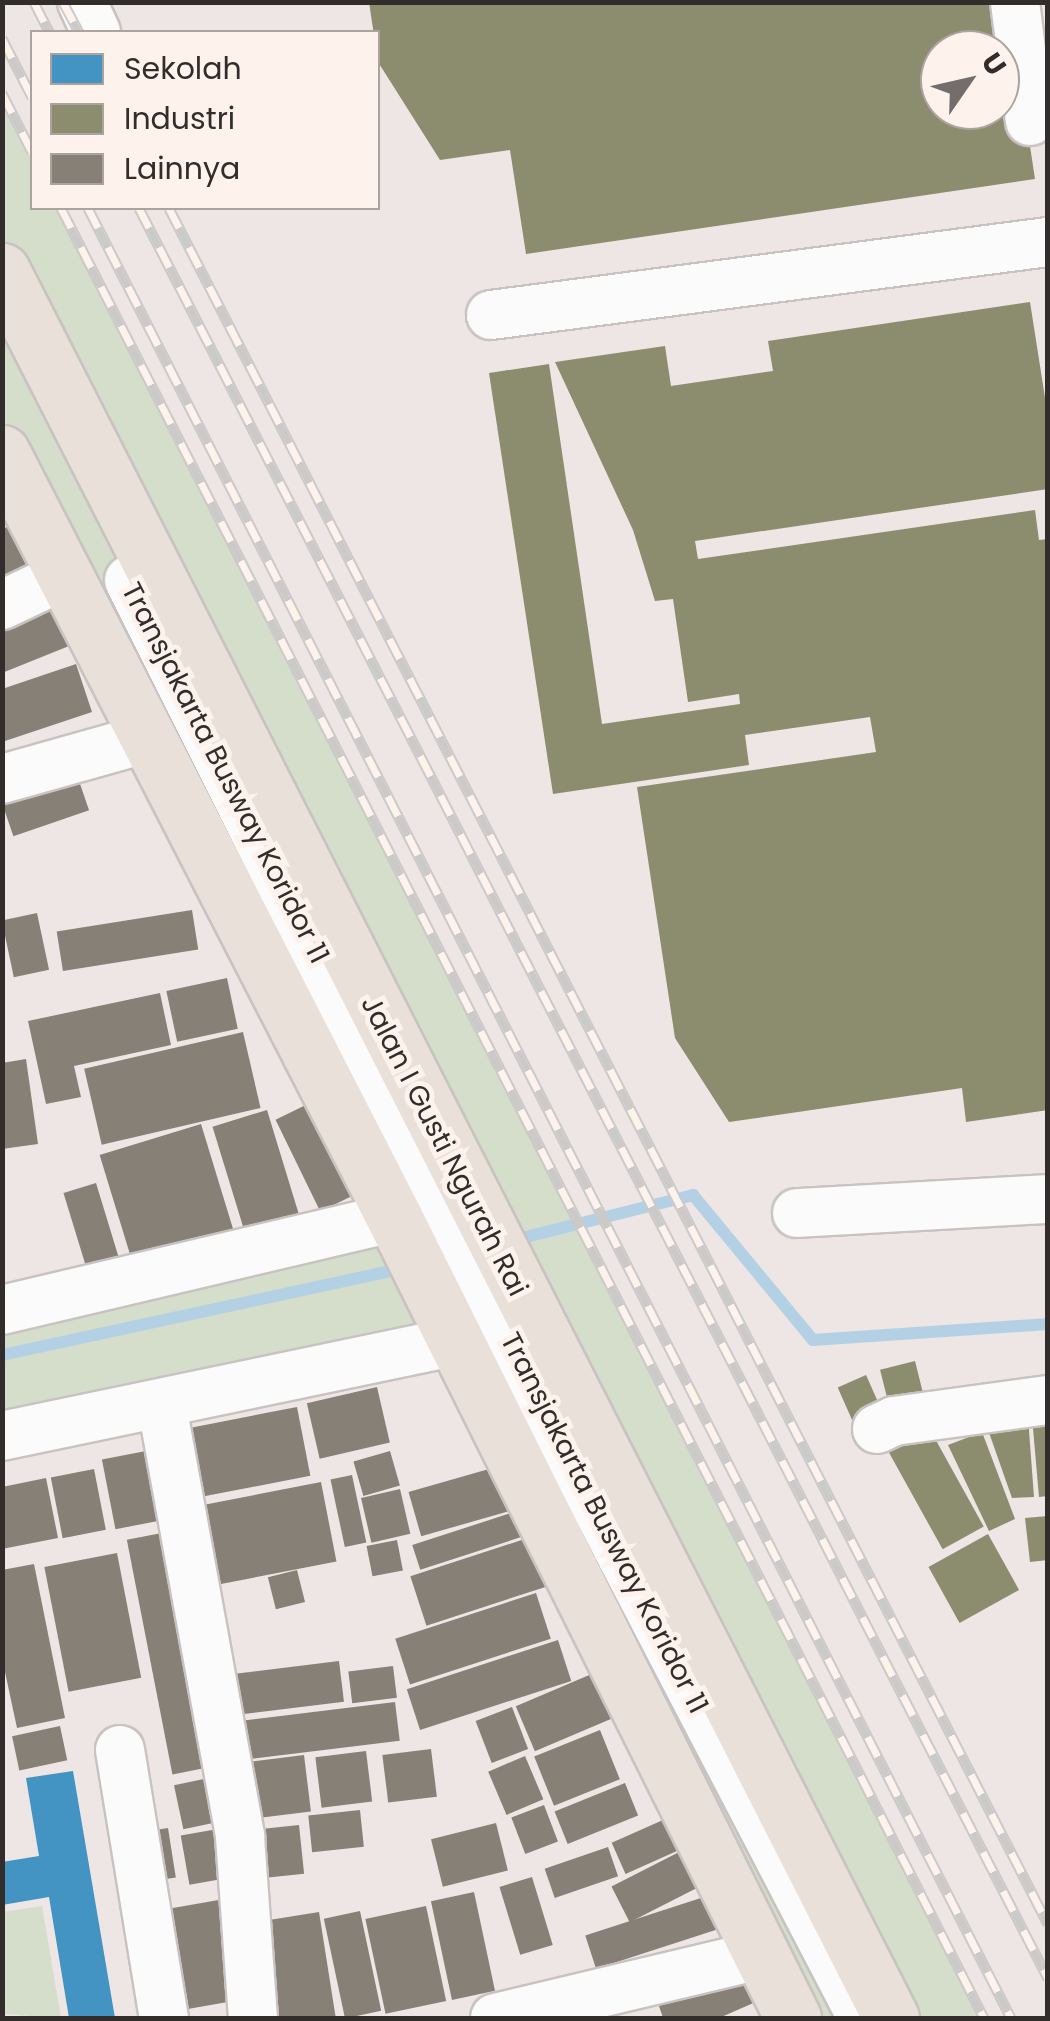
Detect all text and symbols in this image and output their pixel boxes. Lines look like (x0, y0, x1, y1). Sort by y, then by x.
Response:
legend (30, 30, 380, 210)
north arrow (920, 30, 1020, 130)
text: U (972, 45, 1015, 83)
text: Sekolah (124, 47, 242, 90)
text: Industri (124, 97, 235, 140)
text: Lainnya (124, 147, 240, 190)
street label: Transjakarta Busway Koridor 11 (114, 577, 336, 969)
street label: Jalan I Gusti Ngurah Rai (354, 990, 534, 1302)
street label: Transjakarta Busway Koridor 11 (493, 1327, 715, 1719)

